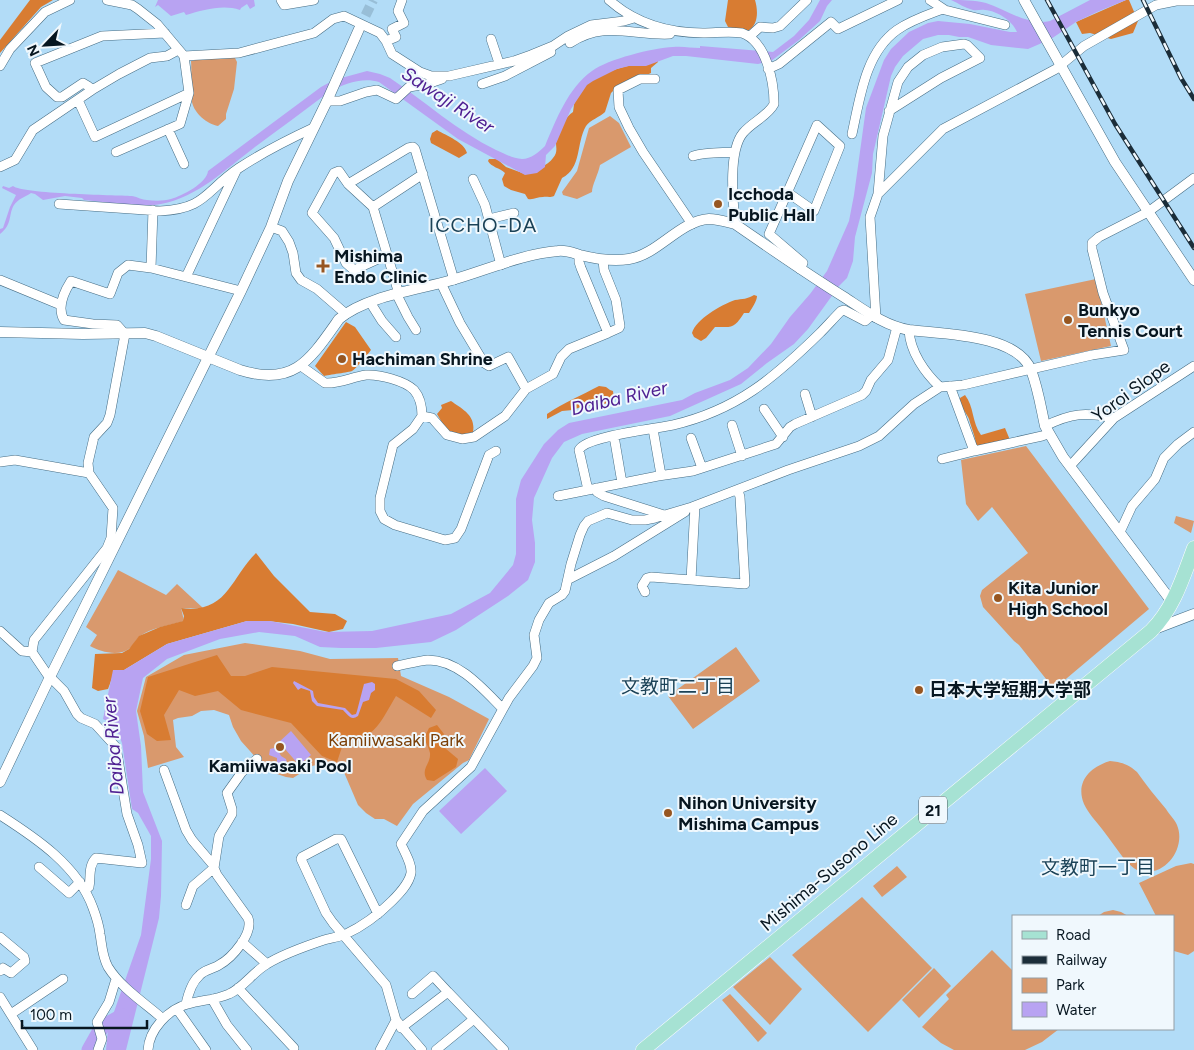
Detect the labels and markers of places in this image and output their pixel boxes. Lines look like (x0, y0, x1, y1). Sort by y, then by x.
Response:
place label: Icchoda Public Hall (728, 183, 815, 226)
marker: Icchoda Public Hall (712, 198, 724, 210)
place label: Mishima Endo Clinic (334, 245, 427, 288)
marker: Mishima Endo Clinic (316, 259, 330, 273)
place label: Bunkyo Tennis Court (1078, 299, 1183, 342)
marker: Bunkyo Tennis Court (1062, 314, 1074, 326)
place label: Hachiman Shrine (352, 348, 493, 370)
marker: Hachiman Shrine (336, 353, 348, 365)
place label: Kita Junior High School (1008, 577, 1108, 620)
marker: Kita Junior High School (992, 592, 1004, 604)
place label: 日本大学短期大学部 (929, 679, 1091, 701)
marker: 日本大学短期大学部 (913, 684, 925, 696)
marker: Kamiiwasaki Pool (274, 741, 286, 753)
place label: Kamiiwasaki Pool (208, 755, 352, 777)
place label: Nihon University Mishima Campus (678, 792, 819, 835)
marker: Nihon University Mishima Campus (662, 807, 674, 819)

